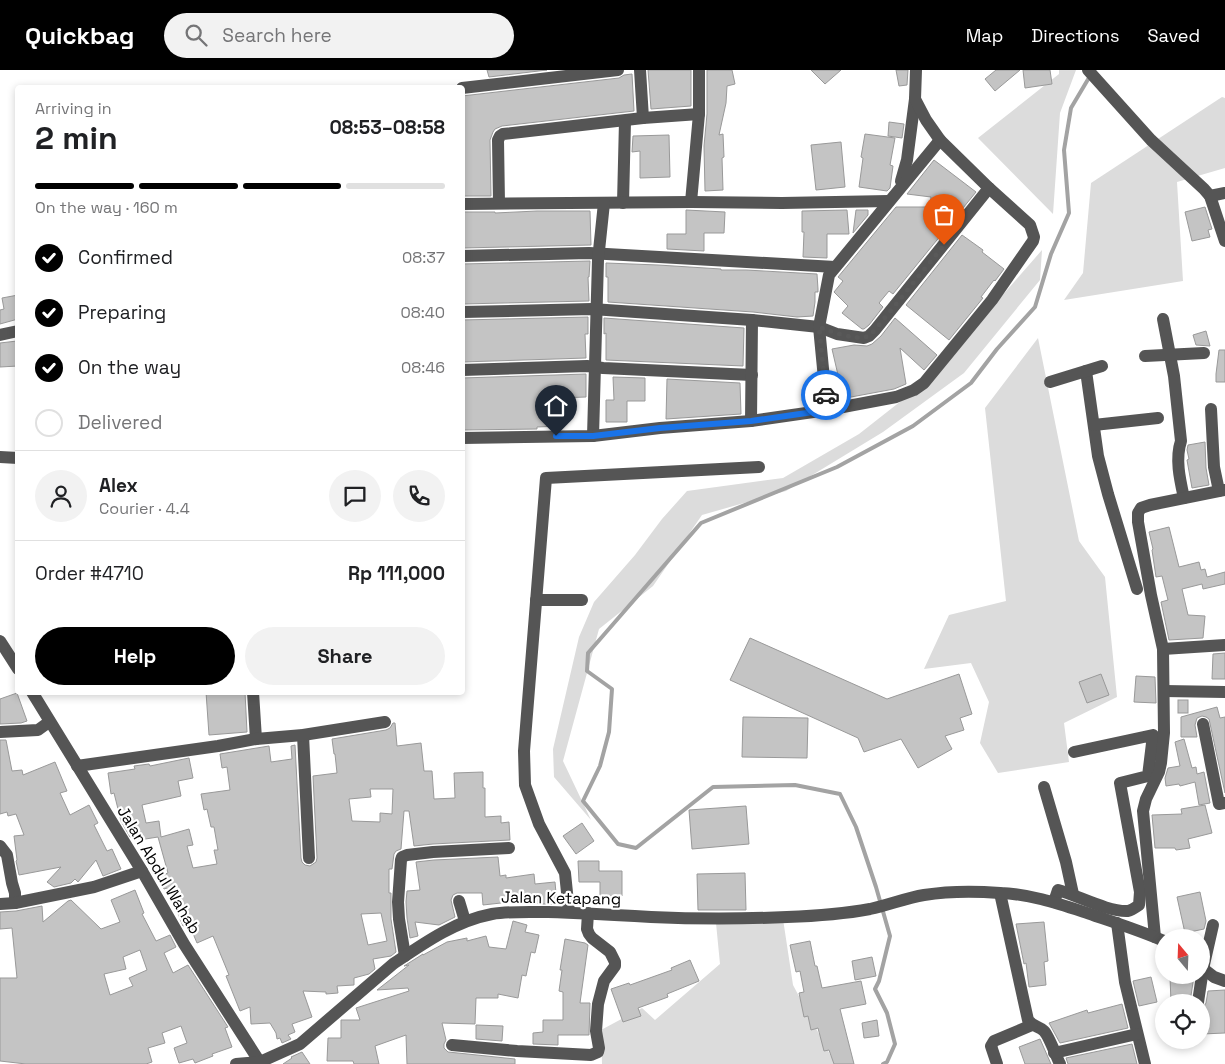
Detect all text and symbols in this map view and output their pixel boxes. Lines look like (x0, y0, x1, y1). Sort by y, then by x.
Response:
search box (164, 13, 514, 58)
text: Quickbag (25, 20, 134, 51)
icon: search (182, 21, 210, 49)
text: Search here (222, 23, 332, 48)
text: Map (966, 24, 1003, 47)
text: Directions (1031, 24, 1120, 47)
text: Saved (1148, 24, 1200, 47)
text: Arriving in (35, 98, 112, 119)
text: 08:53–08:58 (329, 115, 445, 140)
text: 2 min (35, 118, 118, 158)
pin (923, 194, 965, 245)
text: On the way · 160 m (35, 197, 178, 218)
icon: bag (930, 201, 958, 229)
icon: check (35, 244, 63, 272)
text: Confirmed (78, 245, 173, 270)
text: 08:37 (402, 247, 445, 268)
icon: check (35, 299, 63, 327)
text: Preparing (78, 300, 166, 325)
text: 08:40 (400, 302, 445, 323)
icon: check (35, 354, 63, 382)
text: On the way (78, 355, 181, 380)
text: 08:46 (401, 357, 445, 378)
courier (801, 370, 851, 420)
icon: car (812, 381, 840, 409)
pin (535, 385, 577, 436)
icon: home (542, 392, 570, 420)
text: Delivered (78, 410, 163, 435)
button: person (35, 470, 87, 522)
button: chat (329, 470, 381, 522)
button: phone (393, 470, 445, 522)
text: Alex (99, 473, 138, 498)
text: Courier · 4.4 (99, 498, 190, 519)
text: Order #4710 (35, 561, 144, 586)
text: Rp 111,000 (348, 561, 445, 586)
button: Help (35, 627, 235, 685)
button: Share (245, 627, 445, 685)
street label: Jalan Abdul Wahab (112, 802, 206, 938)
street label: Jalan Ketapang (501, 886, 621, 910)
north arrow (1155, 929, 1210, 984)
map controls (1155, 929, 1210, 1049)
button: locate (1155, 994, 1210, 1049)

